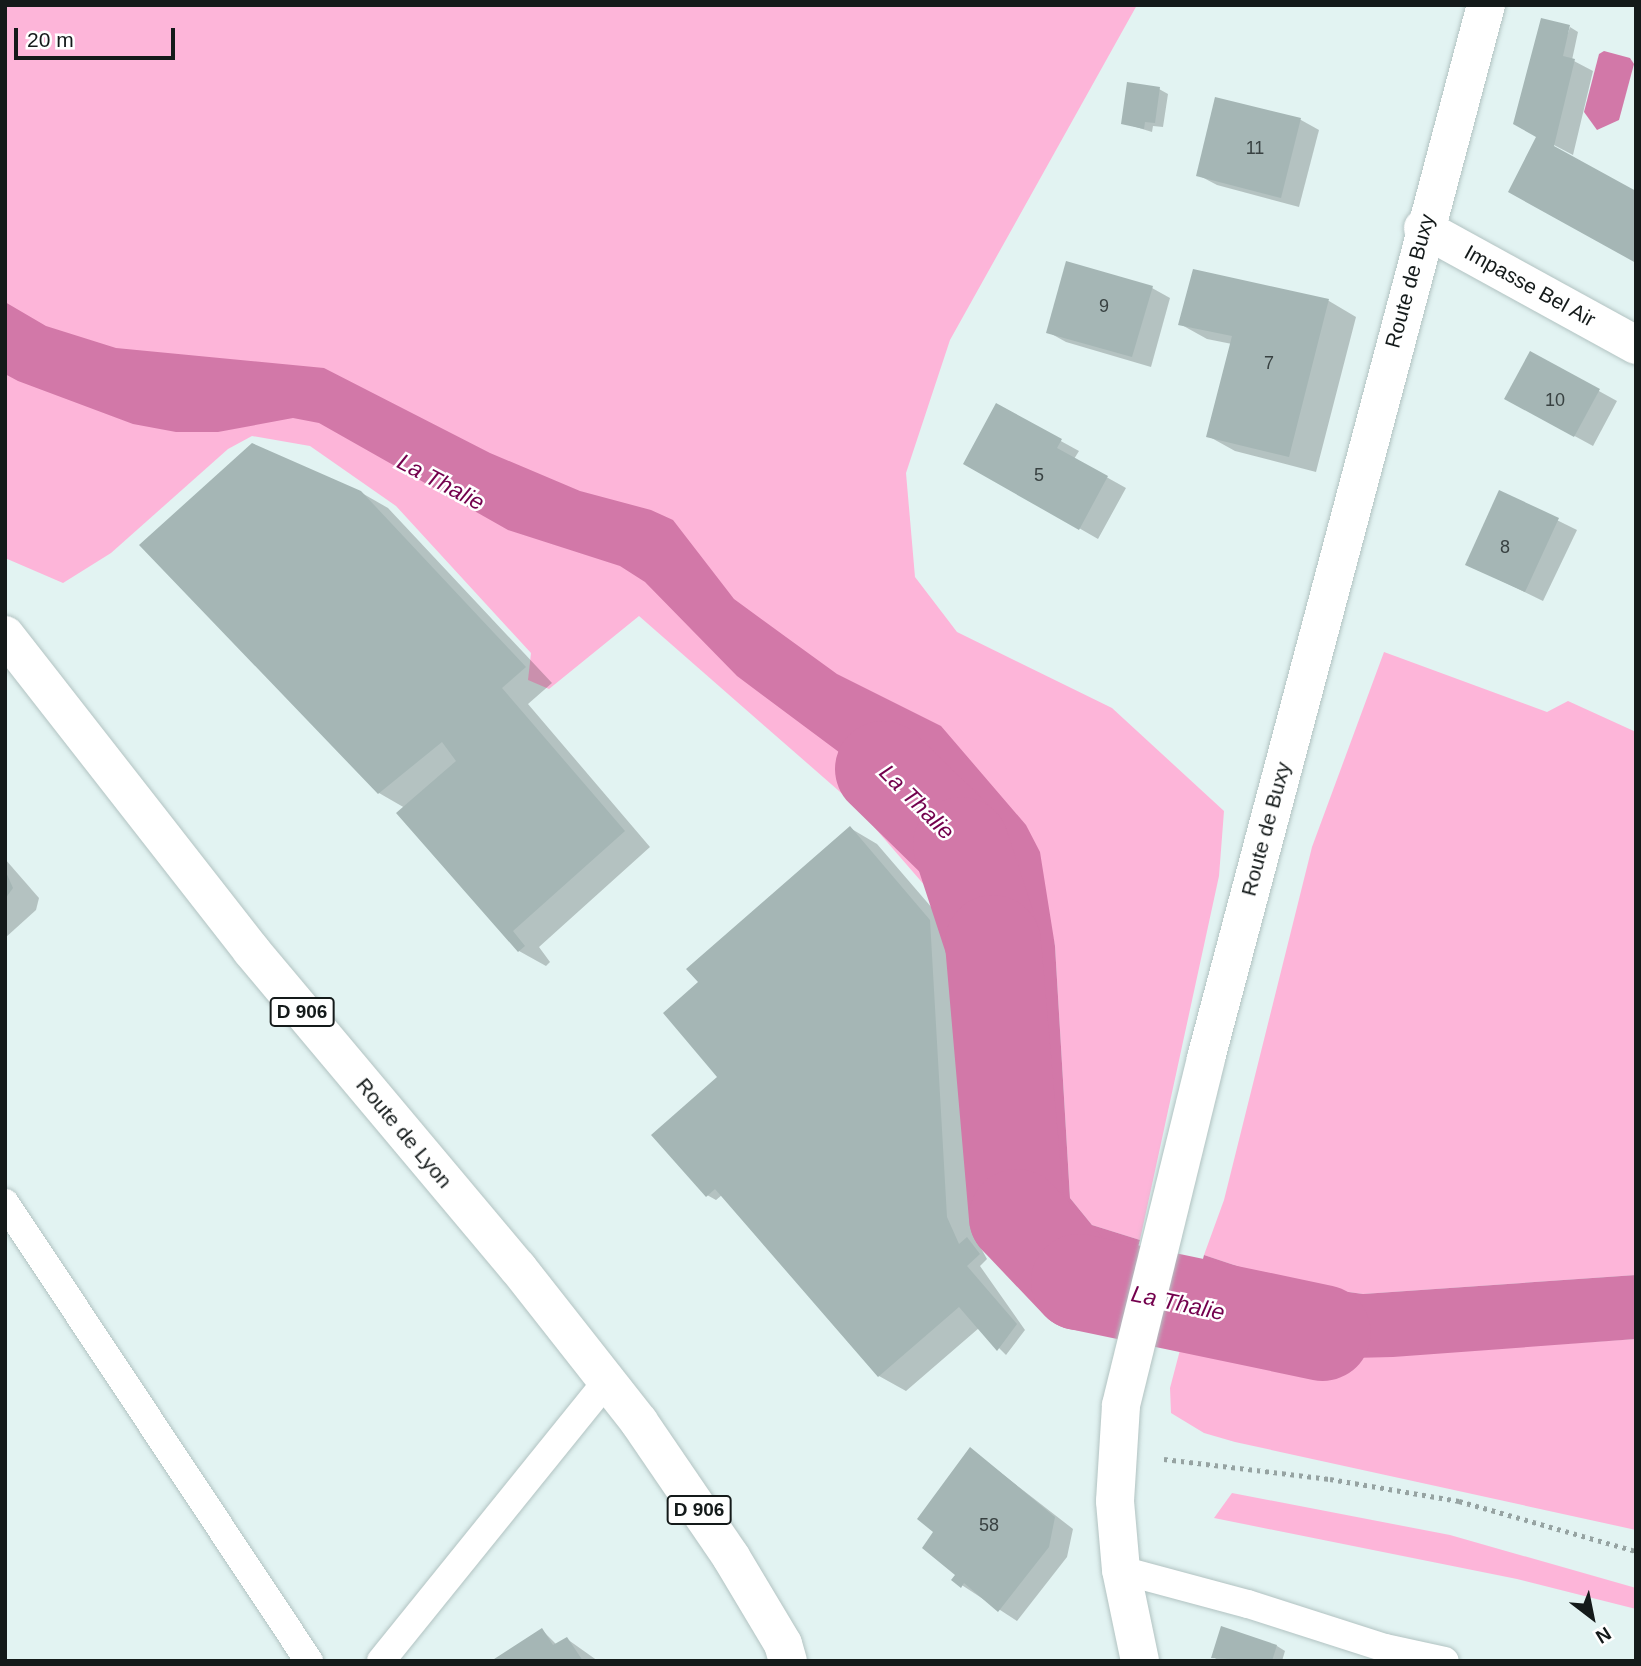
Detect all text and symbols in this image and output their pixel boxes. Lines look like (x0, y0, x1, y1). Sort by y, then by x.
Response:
scale bar (18, 14, 178, 58)
text: 20 m (27, 28, 74, 51)
house number: 11 (1246, 137, 1264, 159)
street label: Route de Buxy (1380, 211, 1440, 351)
street label: Impasse Bel Air (1460, 239, 1600, 333)
house number: 9 (1099, 295, 1109, 317)
house number: 7 (1264, 352, 1274, 374)
house number: 10 (1545, 389, 1565, 411)
water label: La Thalie (393, 448, 489, 516)
house number: 5 (1034, 464, 1044, 486)
house number: 8 (1500, 536, 1510, 558)
water label: La Thalie (874, 759, 960, 845)
street label: Route de Buxy (1236, 759, 1296, 899)
road number: D 906 (269, 996, 335, 1028)
street label: Route de Lyon (351, 1073, 457, 1193)
water label: La Thalie (1129, 1280, 1227, 1326)
road number: D 906 (666, 1494, 732, 1526)
house number: 58 (979, 1514, 999, 1536)
north arrow (1557, 1582, 1627, 1652)
text: N (1592, 1623, 1615, 1648)

